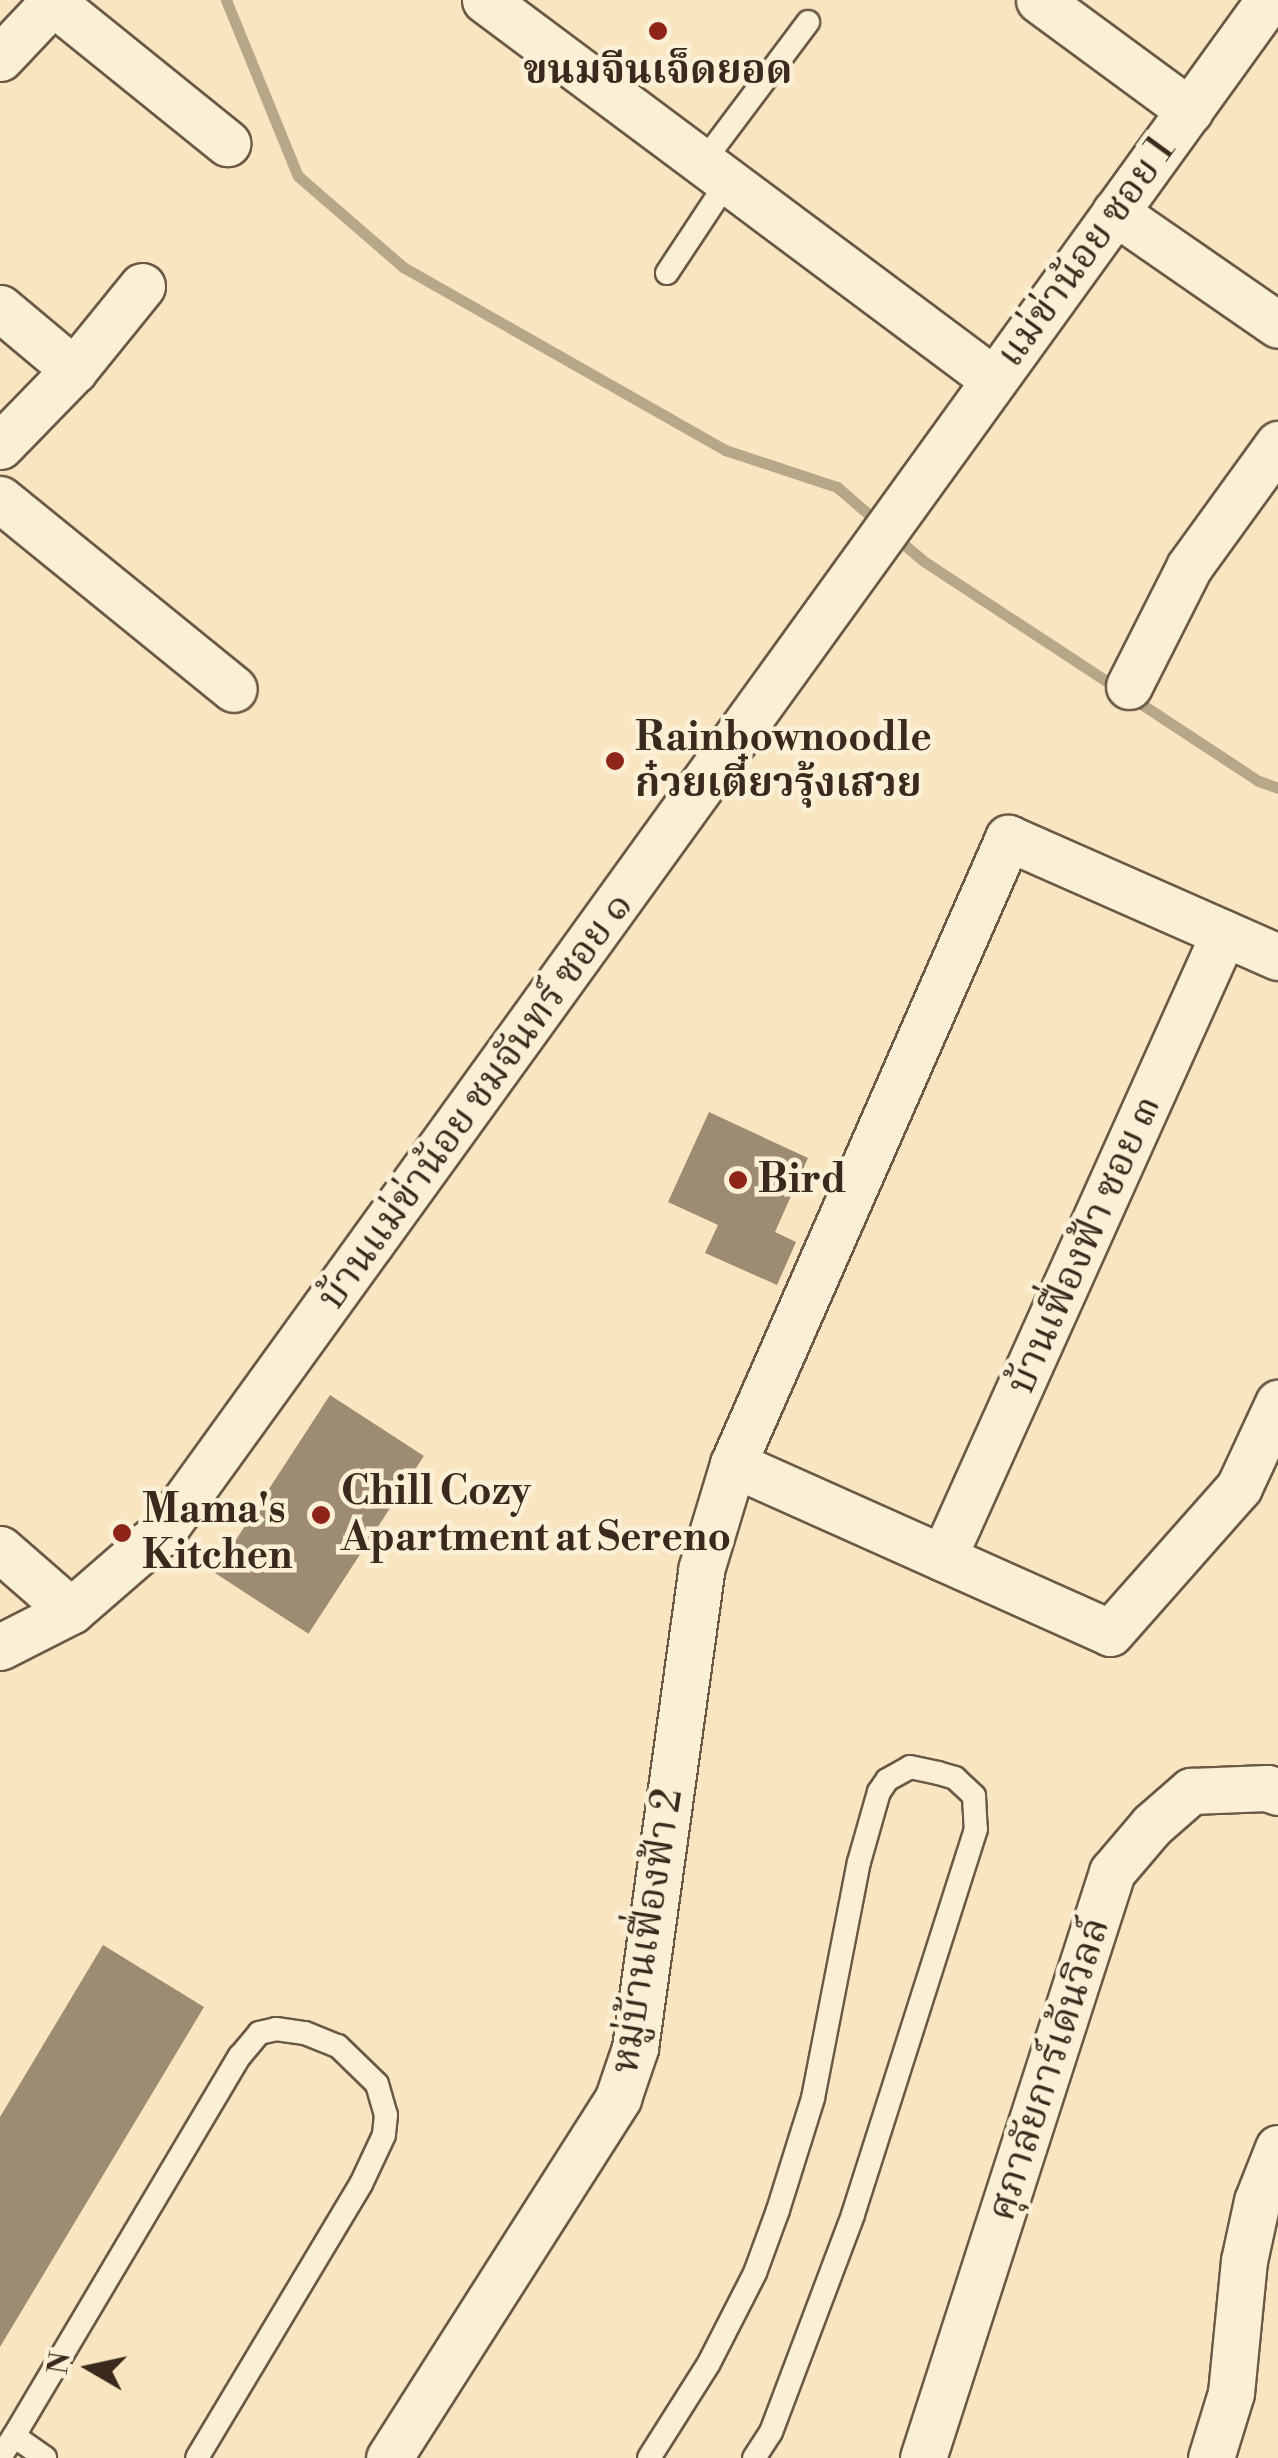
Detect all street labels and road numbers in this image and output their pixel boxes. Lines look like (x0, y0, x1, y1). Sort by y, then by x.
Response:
street label: แม่ข่าน้อย ซอย 1 (986, 127, 1186, 377)
street label: บ้านแม่ข่าน้อย ชมจันทร์ ซอย ๑ (307, 883, 643, 1319)
street label: บ้านเฟื่องฟ้า ซอย ๓ (997, 1089, 1171, 1401)
street label: หมู่บ้านเฟื่องฟ้า 2 (601, 1785, 693, 2077)
street label: ศุภาลัยการ์เด้นวิลล์ (977, 1911, 1121, 2227)

